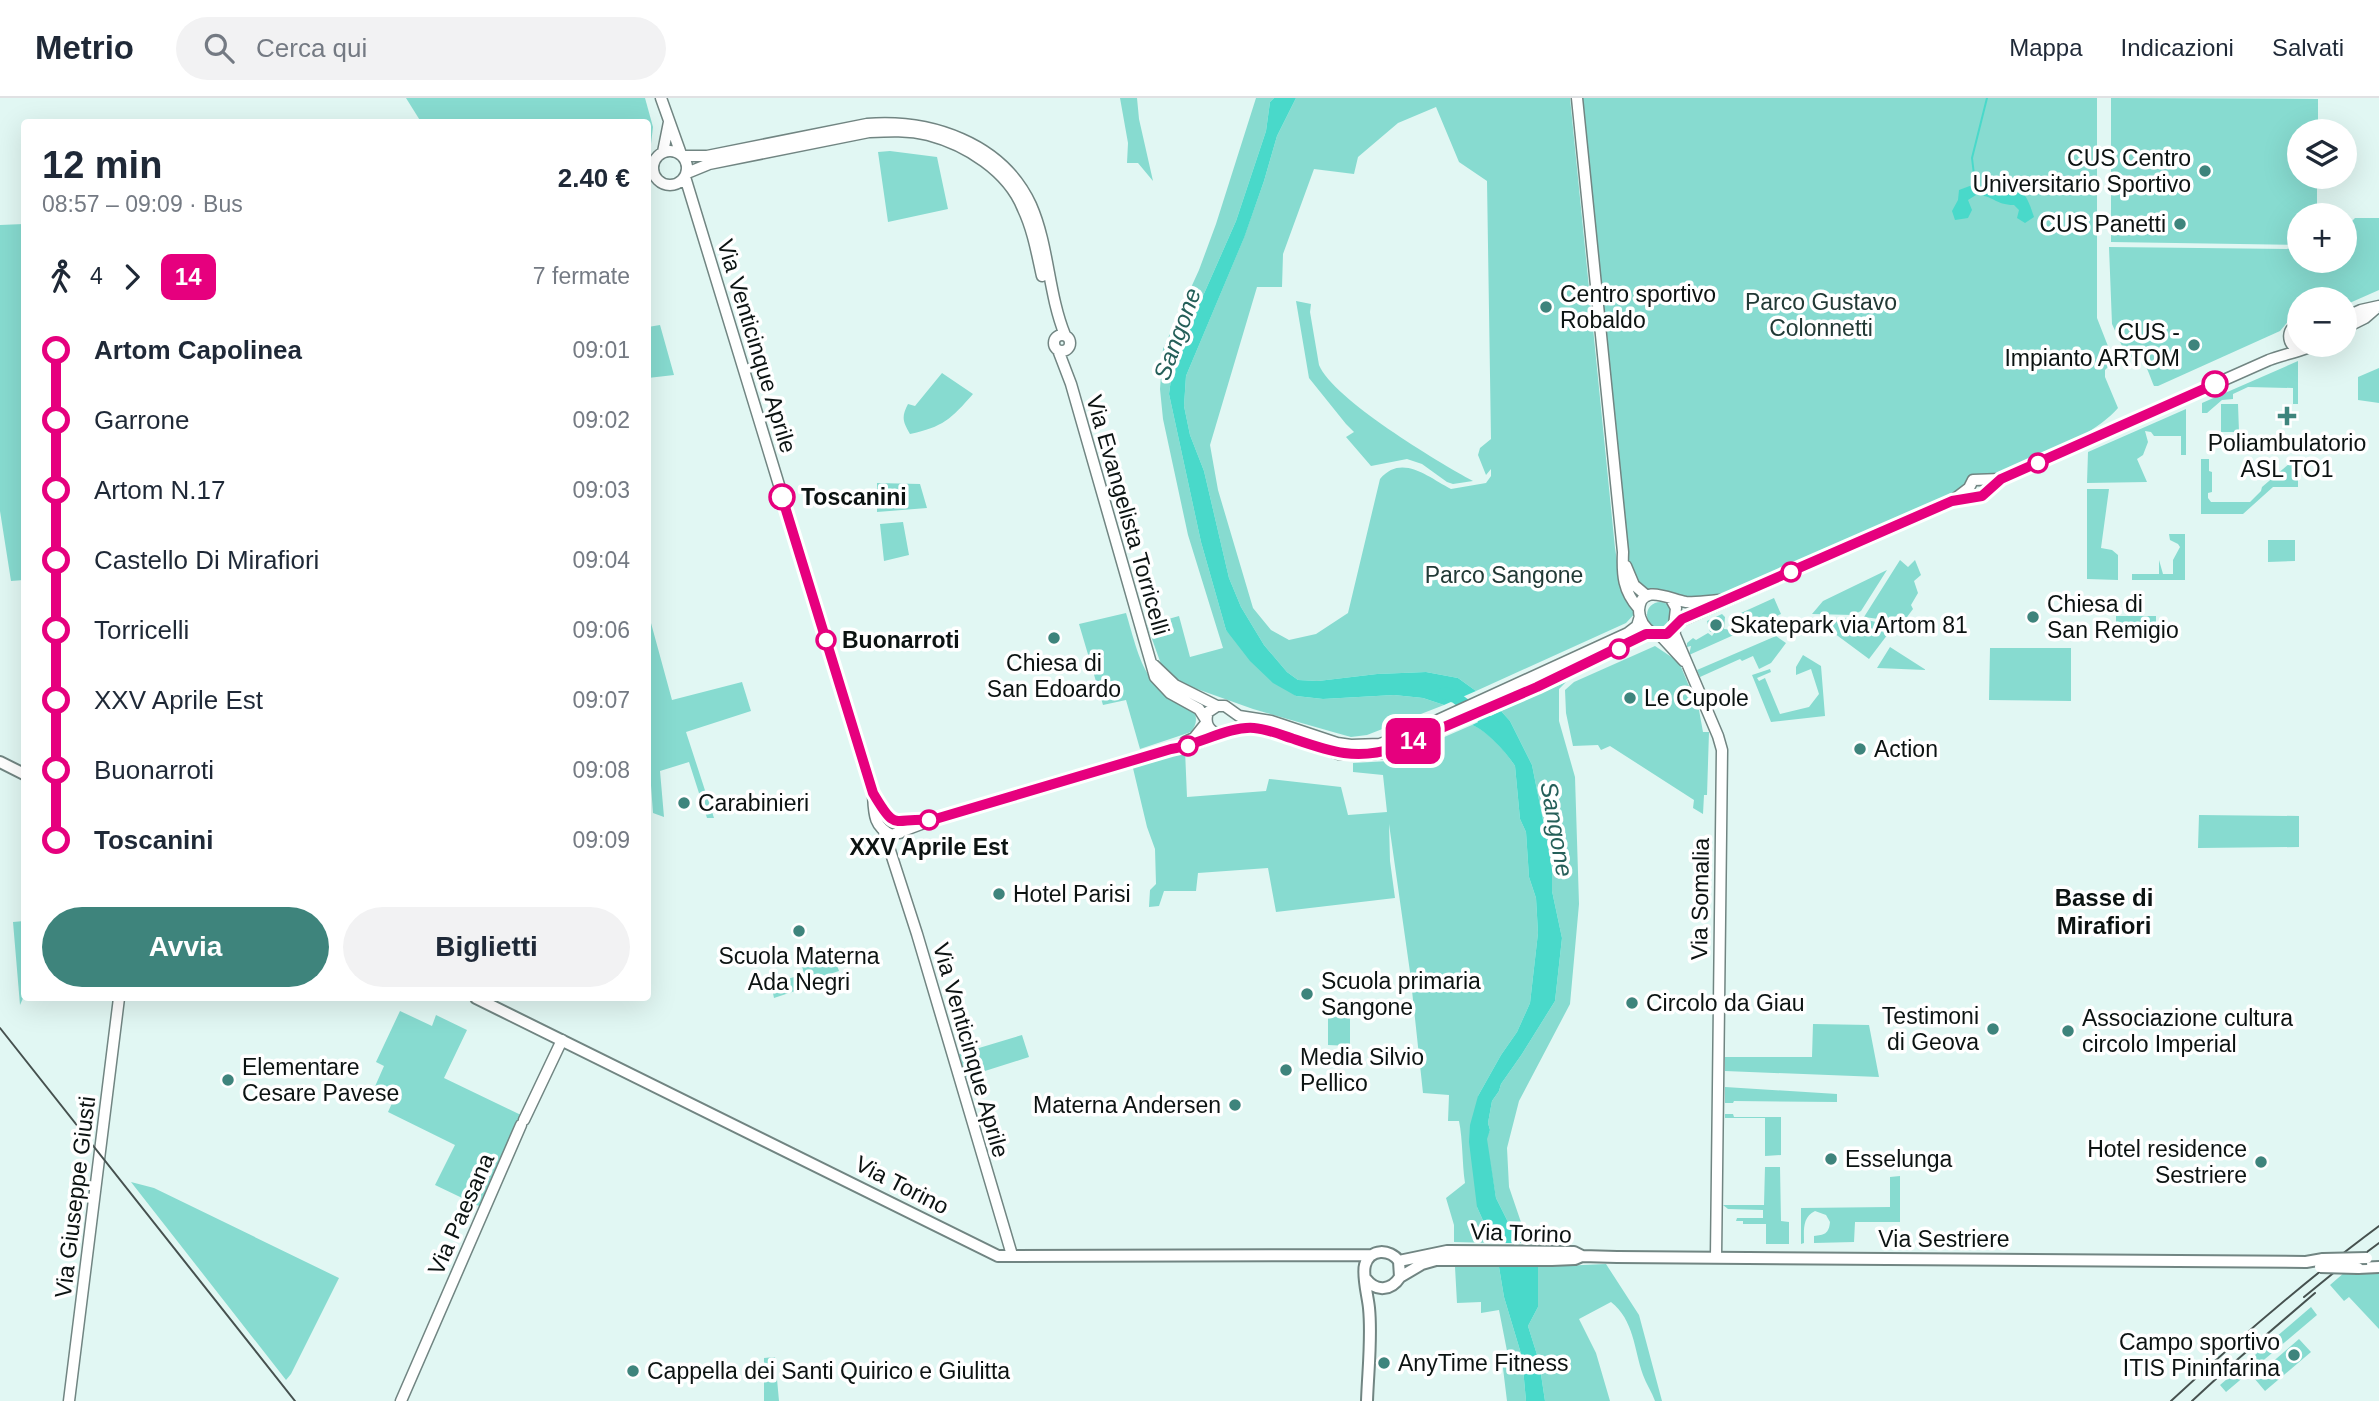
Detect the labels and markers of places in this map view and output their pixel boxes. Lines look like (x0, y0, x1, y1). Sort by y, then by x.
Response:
place label: CUS Centro Universitario Sportivo (1972, 145, 2191, 197)
marker: CUS Centro Universitario Sportivo (2197, 163, 2213, 179)
place label: CUS Panetti (2039, 211, 2166, 237)
marker: CUS Panetti (2172, 216, 2188, 232)
place label: Centro sportivo Robaldo (1560, 281, 1716, 333)
marker: Centro sportivo Robaldo (1538, 299, 1554, 315)
place label: CUS - Impianto ARTOM (2004, 319, 2180, 371)
marker: CUS - Impianto ARTOM (2186, 337, 2202, 353)
unlabelled marker (2202, 371, 2228, 397)
marker: Poliambulatorio ASL TO1 (2277, 406, 2297, 426)
place label: Poliambulatorio ASL TO1 (2208, 430, 2366, 482)
unlabelled marker (2028, 453, 2048, 473)
marker: Toscanini (769, 484, 795, 510)
place label: Toscanini (801, 484, 907, 510)
unlabelled marker (1781, 562, 1801, 582)
place label: Chiesa di San Remigio (2047, 591, 2179, 643)
marker: Chiesa di San Remigio (2025, 609, 2041, 625)
place label: Skatepark via Artom 81 (1730, 612, 1968, 638)
marker: Skatepark via Artom 81 (1708, 617, 1724, 633)
place label: Buonarroti (842, 627, 960, 653)
marker: Buonarroti (816, 630, 836, 650)
marker: Chiesa di San Edoardo (1046, 630, 1062, 646)
unlabelled marker (1609, 639, 1629, 659)
place label: Chiesa di San Edoardo (987, 650, 1121, 702)
place label: Le Cupole (1644, 685, 1749, 711)
marker: Le Cupole (1622, 690, 1638, 706)
unlabelled marker (1178, 736, 1198, 756)
place label: Action (1874, 736, 1938, 762)
marker: Action (1852, 741, 1868, 757)
place label: Carabinieri (698, 790, 809, 816)
marker: Carabinieri (676, 795, 692, 811)
marker: XXV Aprile Est (919, 810, 939, 830)
place label: XXV Aprile Est (850, 834, 1009, 860)
place label: Hotel Parisi (1013, 881, 1131, 907)
marker: Hotel Parisi (991, 886, 1007, 902)
marker: Scuola Materna Ada Negri (791, 923, 807, 939)
place label: Scuola Materna Ada Negri (718, 943, 880, 995)
place label: Scuola primaria Sangone (1321, 968, 1481, 1020)
marker: Scuola primaria Sangone (1299, 986, 1315, 1002)
place label: Circolo da Giau (1646, 990, 1805, 1016)
marker: Circolo da Giau (1624, 995, 1640, 1011)
place label: Testimoni di Geova (1882, 1003, 1979, 1055)
place label: Associazione cultura circolo Imperial (2082, 1005, 2293, 1057)
marker: Testimoni di Geova (1985, 1021, 2001, 1037)
marker: Associazione cultura circolo Imperial (2060, 1023, 2076, 1039)
place label: Media Silvio Pellico (1300, 1044, 1424, 1096)
place label: Elementare Cesare Pavese (242, 1054, 399, 1106)
marker: Media Silvio Pellico (1278, 1062, 1294, 1078)
marker: Elementare Cesare Pavese (220, 1072, 236, 1088)
place label: Materna Andersen (1033, 1092, 1221, 1118)
marker: Materna Andersen (1227, 1097, 1243, 1113)
place label: Hotel residence Sestriere (2087, 1136, 2247, 1188)
place label: Esselunga (1845, 1146, 1953, 1172)
marker: Esselunga (1823, 1151, 1839, 1167)
marker: Hotel residence Sestriere (2253, 1154, 2269, 1170)
place label: Campo sportivo ITIS Pininfarina (2119, 1329, 2280, 1381)
marker: Campo sportivo ITIS Pininfarina (2286, 1347, 2302, 1363)
place label: AnyTime Fitness (1398, 1350, 1568, 1376)
marker: AnyTime Fitness (1376, 1355, 1392, 1371)
place label: Cappella dei Santi Quirico e Giulitta (647, 1358, 1010, 1384)
marker: Cappella dei Santi Quirico e Giulitta (625, 1363, 641, 1379)

